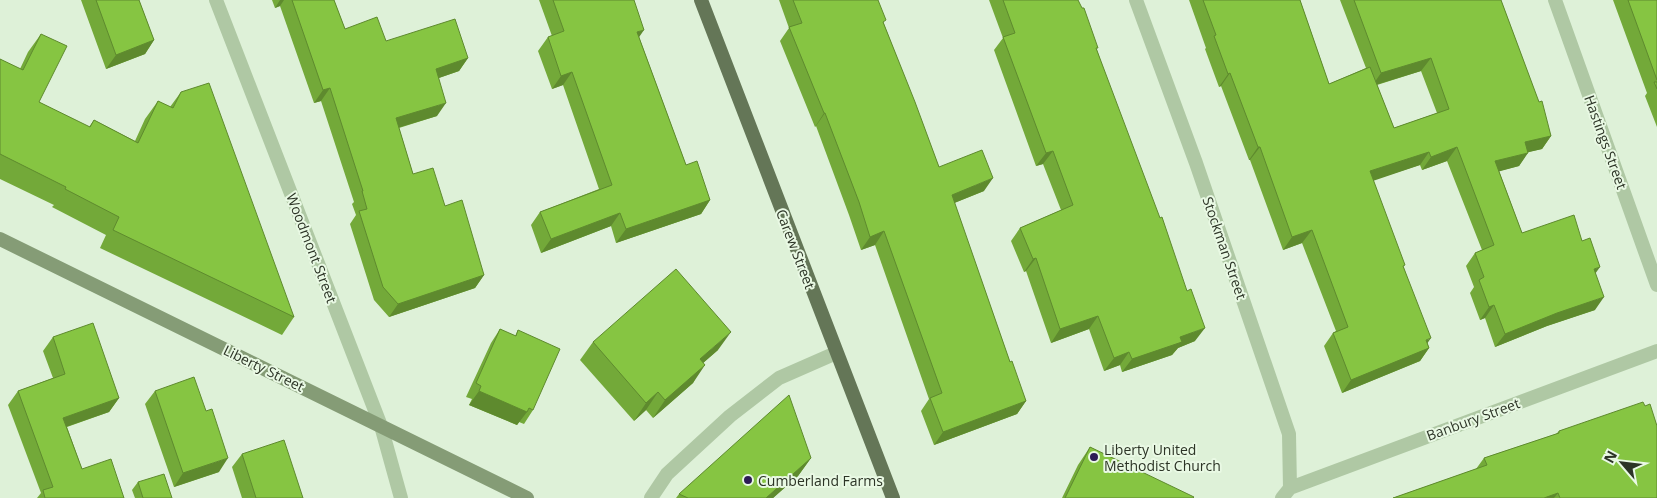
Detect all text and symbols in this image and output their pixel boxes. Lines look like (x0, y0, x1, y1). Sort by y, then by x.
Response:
street label: Hastings Street (1580, 92, 1632, 192)
street label: Woodmont Street (282, 190, 342, 306)
street label: Stockman Street (1199, 194, 1251, 302)
street label: Carew Street (772, 206, 820, 292)
street label: Liberty Street (220, 340, 308, 396)
street label: Banbury Street (1424, 393, 1522, 445)
north arrow (1597, 438, 1647, 488)
place label: Liberty United Methodist Church (1104, 440, 1221, 475)
text: N (1599, 447, 1621, 466)
marker: Liberty United Methodist Church (1088, 451, 1100, 463)
place label: Cumberland Farms (758, 471, 883, 490)
marker: Cumberland Farms (742, 474, 754, 486)

